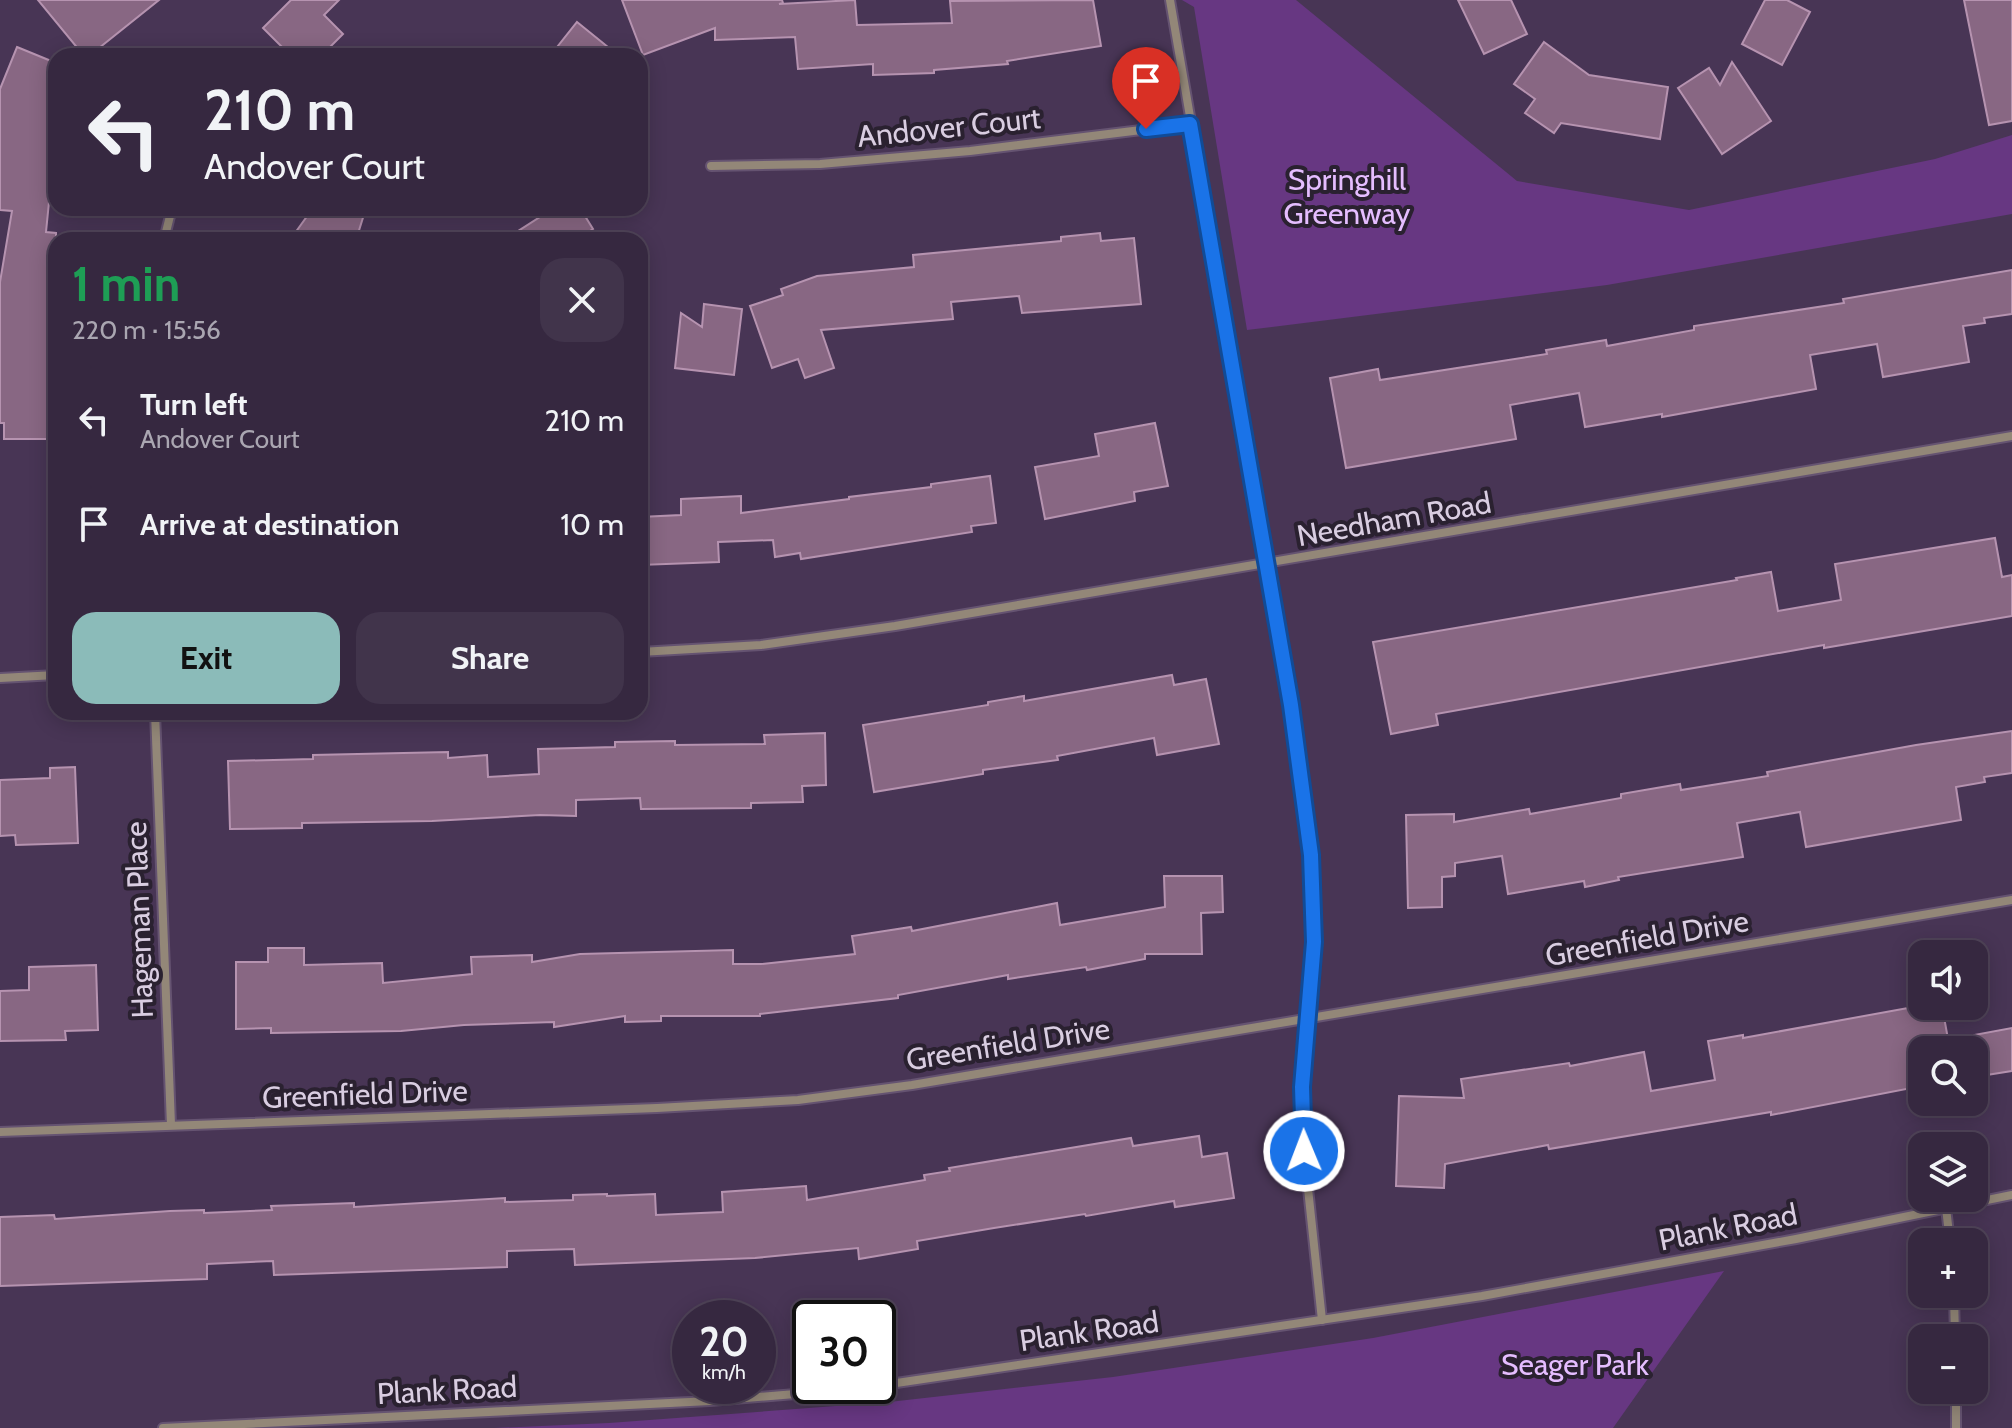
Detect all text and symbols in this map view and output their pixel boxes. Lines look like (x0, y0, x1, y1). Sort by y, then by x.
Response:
pin (1112, 47, 1180, 129)
icon: arrive (1124, 59, 1168, 103)
text: 210 m (204, 76, 355, 144)
icon: left (72, 80, 176, 184)
street label: Andover Court (856, 99, 1042, 155)
text: Andover Court (204, 144, 425, 188)
park label: Springhill Greenway (1284, 161, 1410, 232)
text: 1 min (72, 255, 180, 313)
button: close (540, 258, 624, 342)
text: 220 m · 15:56 (72, 314, 221, 346)
text: Turn left (140, 386, 248, 423)
icon: left (72, 398, 116, 442)
text: 210 m (544, 402, 624, 439)
text: Andover Court (140, 423, 300, 455)
street label: Needham Road (1294, 484, 1494, 554)
icon: arrive (72, 502, 116, 546)
text: Arrive at destination (140, 506, 400, 543)
text: 10 m (560, 506, 624, 543)
button: Exit (72, 612, 340, 704)
button: Share (356, 612, 624, 704)
street label: Hageman Place (117, 821, 161, 1019)
street label: Greenfield Drive (1543, 902, 1751, 974)
map controls (1908, 940, 1988, 1404)
button: sound (1908, 940, 1988, 1020)
street label: Greenfield Drive (904, 1010, 1112, 1078)
button: search (1908, 1036, 1988, 1116)
street label: Greenfield Drive (262, 1072, 468, 1116)
position arrow (1262, 1109, 1346, 1193)
button: layers (1908, 1132, 1988, 1212)
street label: Plank Road (1655, 1195, 1801, 1259)
button: + (1908, 1228, 1988, 1308)
speed limit sign: 30 (792, 1300, 896, 1404)
street label: Plank Road (1017, 1303, 1161, 1359)
text: 20 (699, 1317, 749, 1366)
button: − (1908, 1324, 1988, 1404)
park label: Seager Park (1501, 1346, 1649, 1383)
text: km/h (702, 1360, 746, 1384)
street label: Plank Road (376, 1368, 518, 1412)

